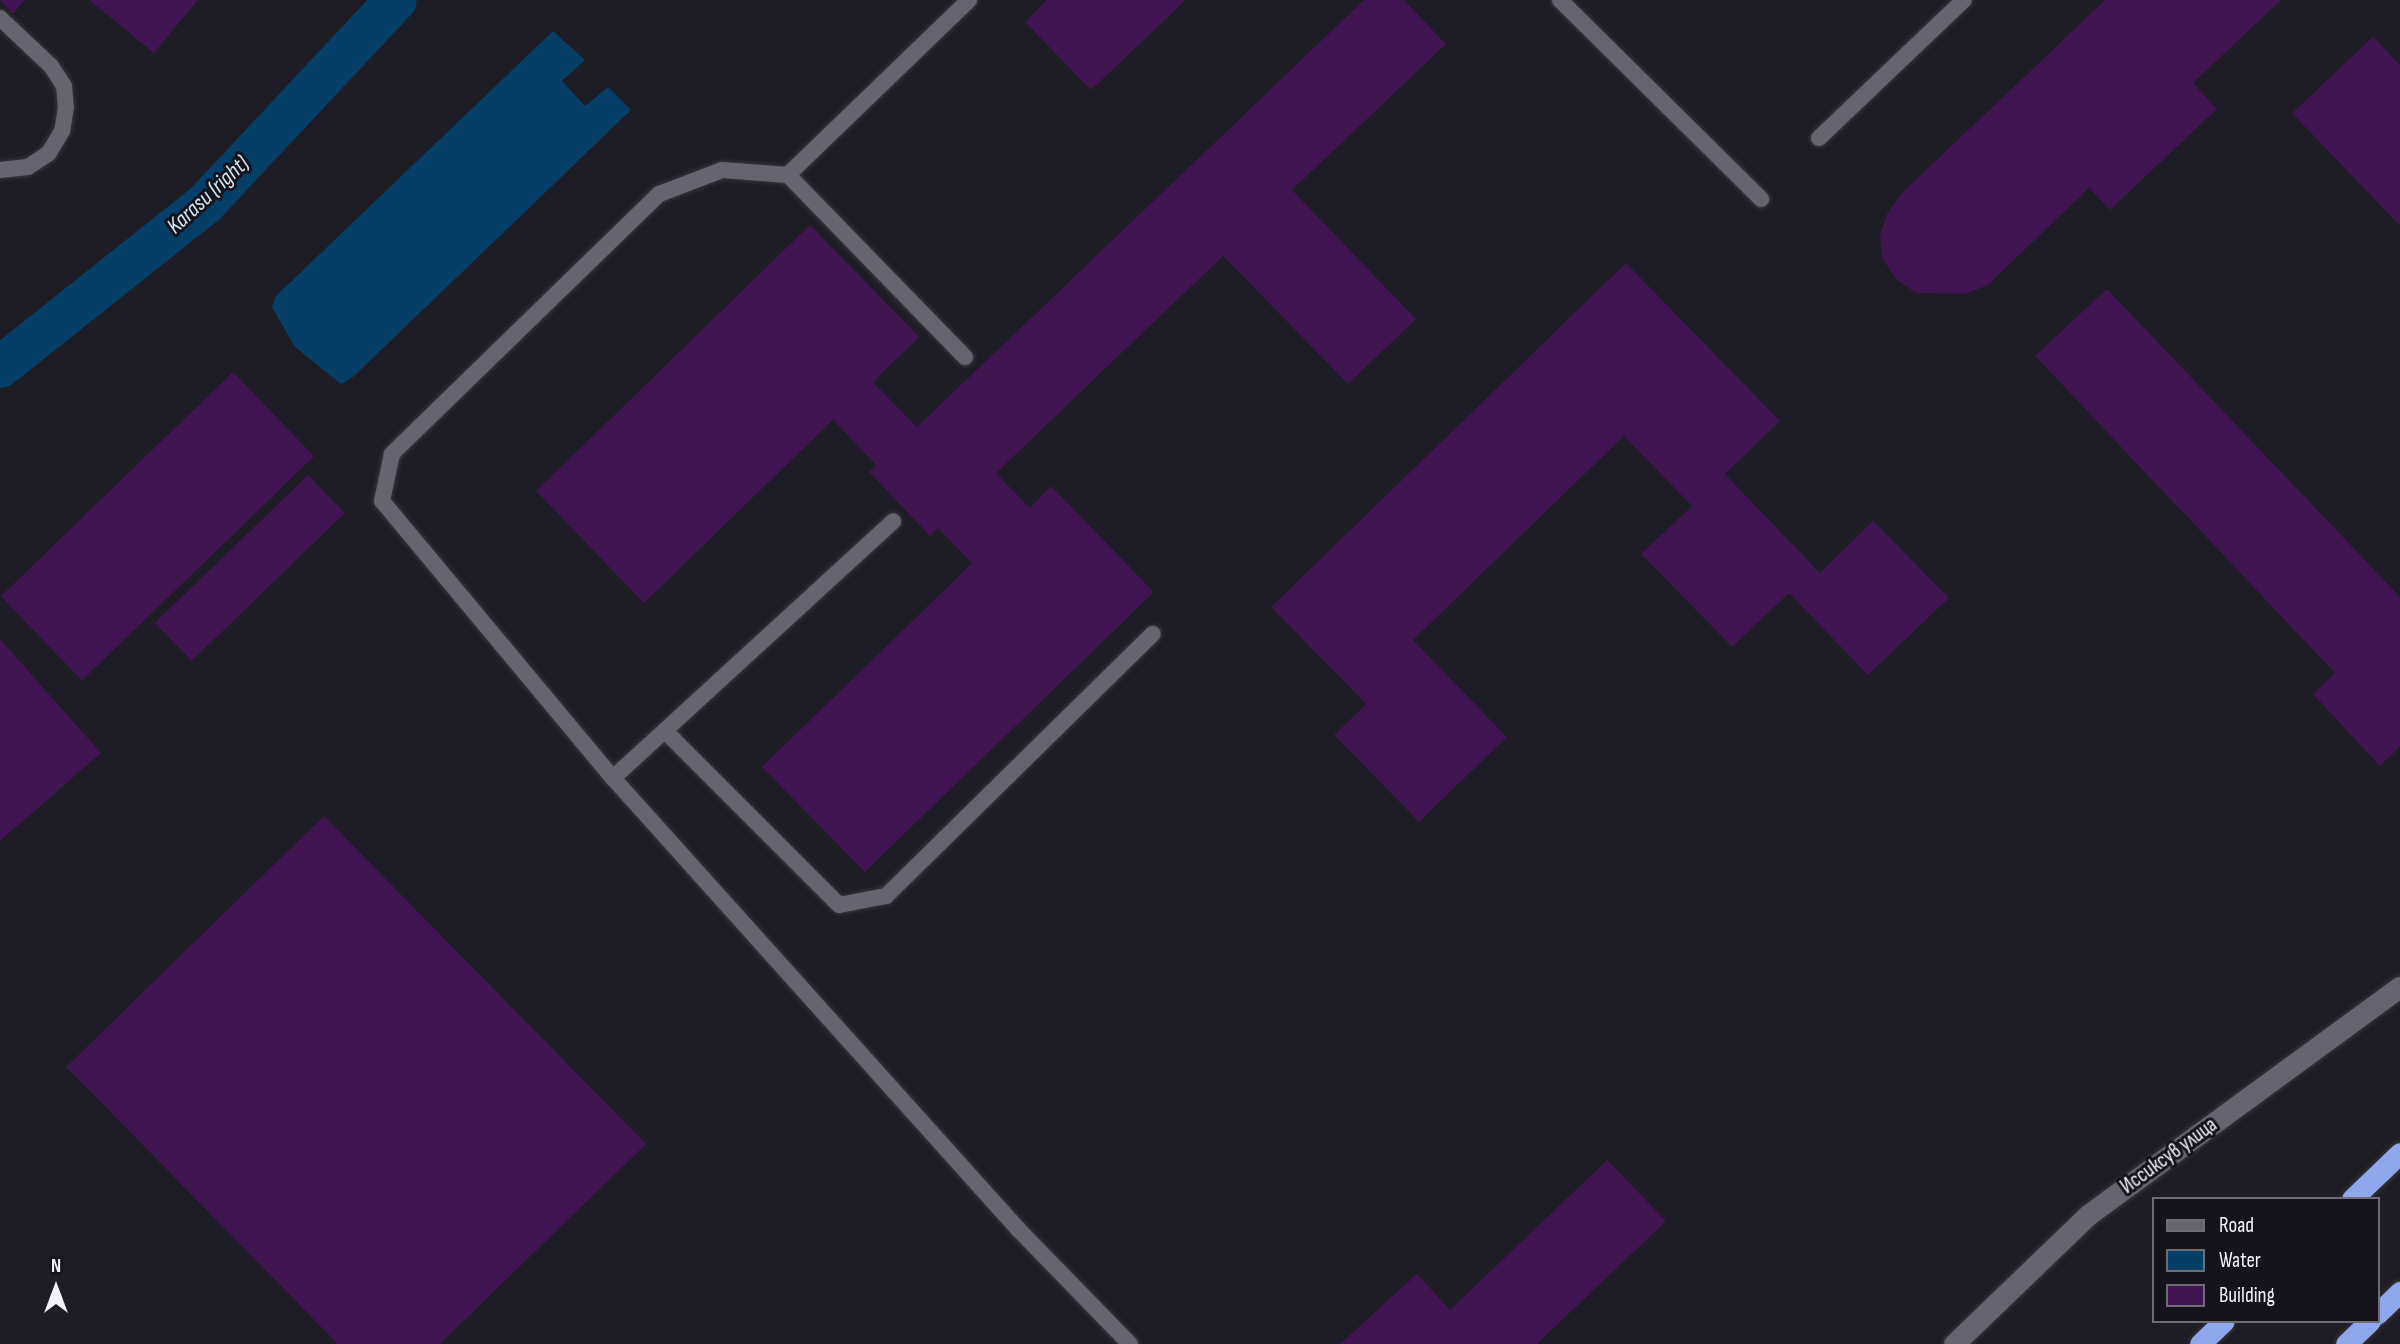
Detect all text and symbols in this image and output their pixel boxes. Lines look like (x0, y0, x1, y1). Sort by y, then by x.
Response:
water label: Karasu (right) (161, 150, 255, 240)
street label: Иссиксув улица (2116, 1113, 2222, 1199)
legend (2152, 1197, 2379, 1323)
text: Road (2219, 1213, 2254, 1238)
text: Water (2219, 1248, 2261, 1273)
north arrow (21, 1253, 91, 1323)
text: N (51, 1255, 61, 1278)
text: Building (2219, 1283, 2275, 1308)

